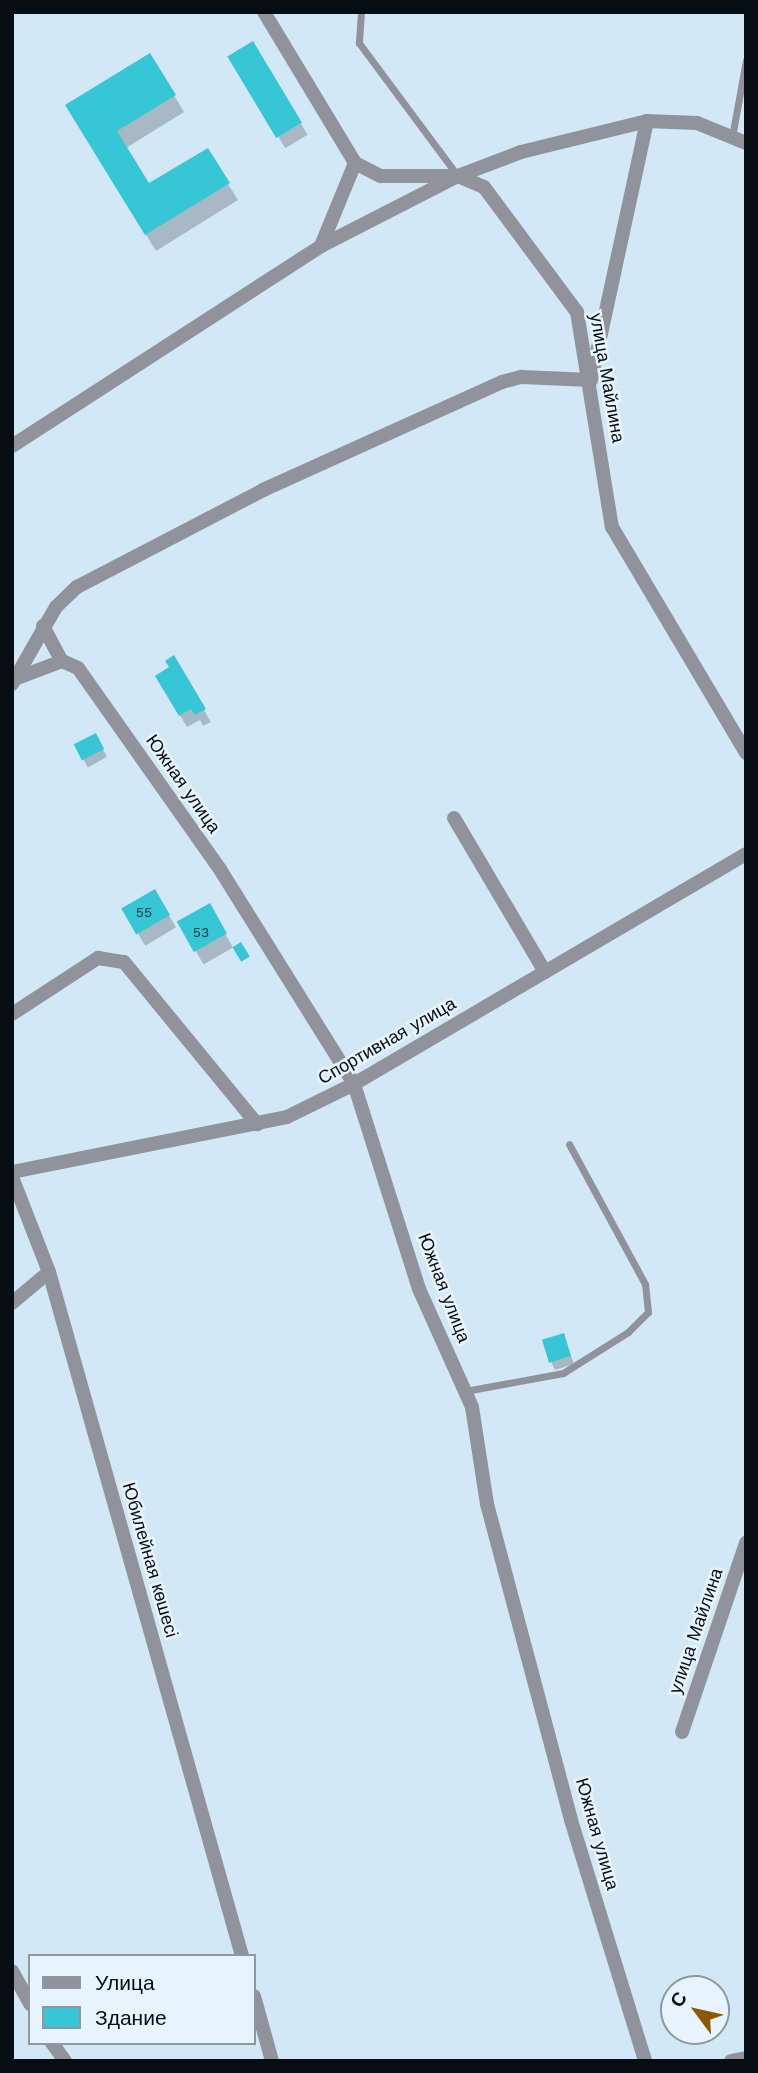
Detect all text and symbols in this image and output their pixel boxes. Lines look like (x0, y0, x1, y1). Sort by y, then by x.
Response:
street label: улица Майлина (585, 311, 629, 445)
street label: Южная улица (141, 730, 225, 838)
house number: 55 (136, 904, 152, 920)
house number: 53 (193, 924, 209, 940)
street label: Спортивная улица (314, 993, 460, 1089)
street label: Южная улица (413, 1230, 475, 1346)
street label: Юбилейная көшесі (118, 1480, 182, 1640)
street label: улица Майлина (664, 1565, 728, 1697)
street label: Южная улица (571, 1775, 623, 1893)
legend (28, 1954, 256, 2045)
text: Улица (95, 1970, 155, 1995)
north arrow (660, 1975, 730, 2045)
text: С (665, 1987, 692, 2011)
text: Здание (95, 2005, 167, 2030)

